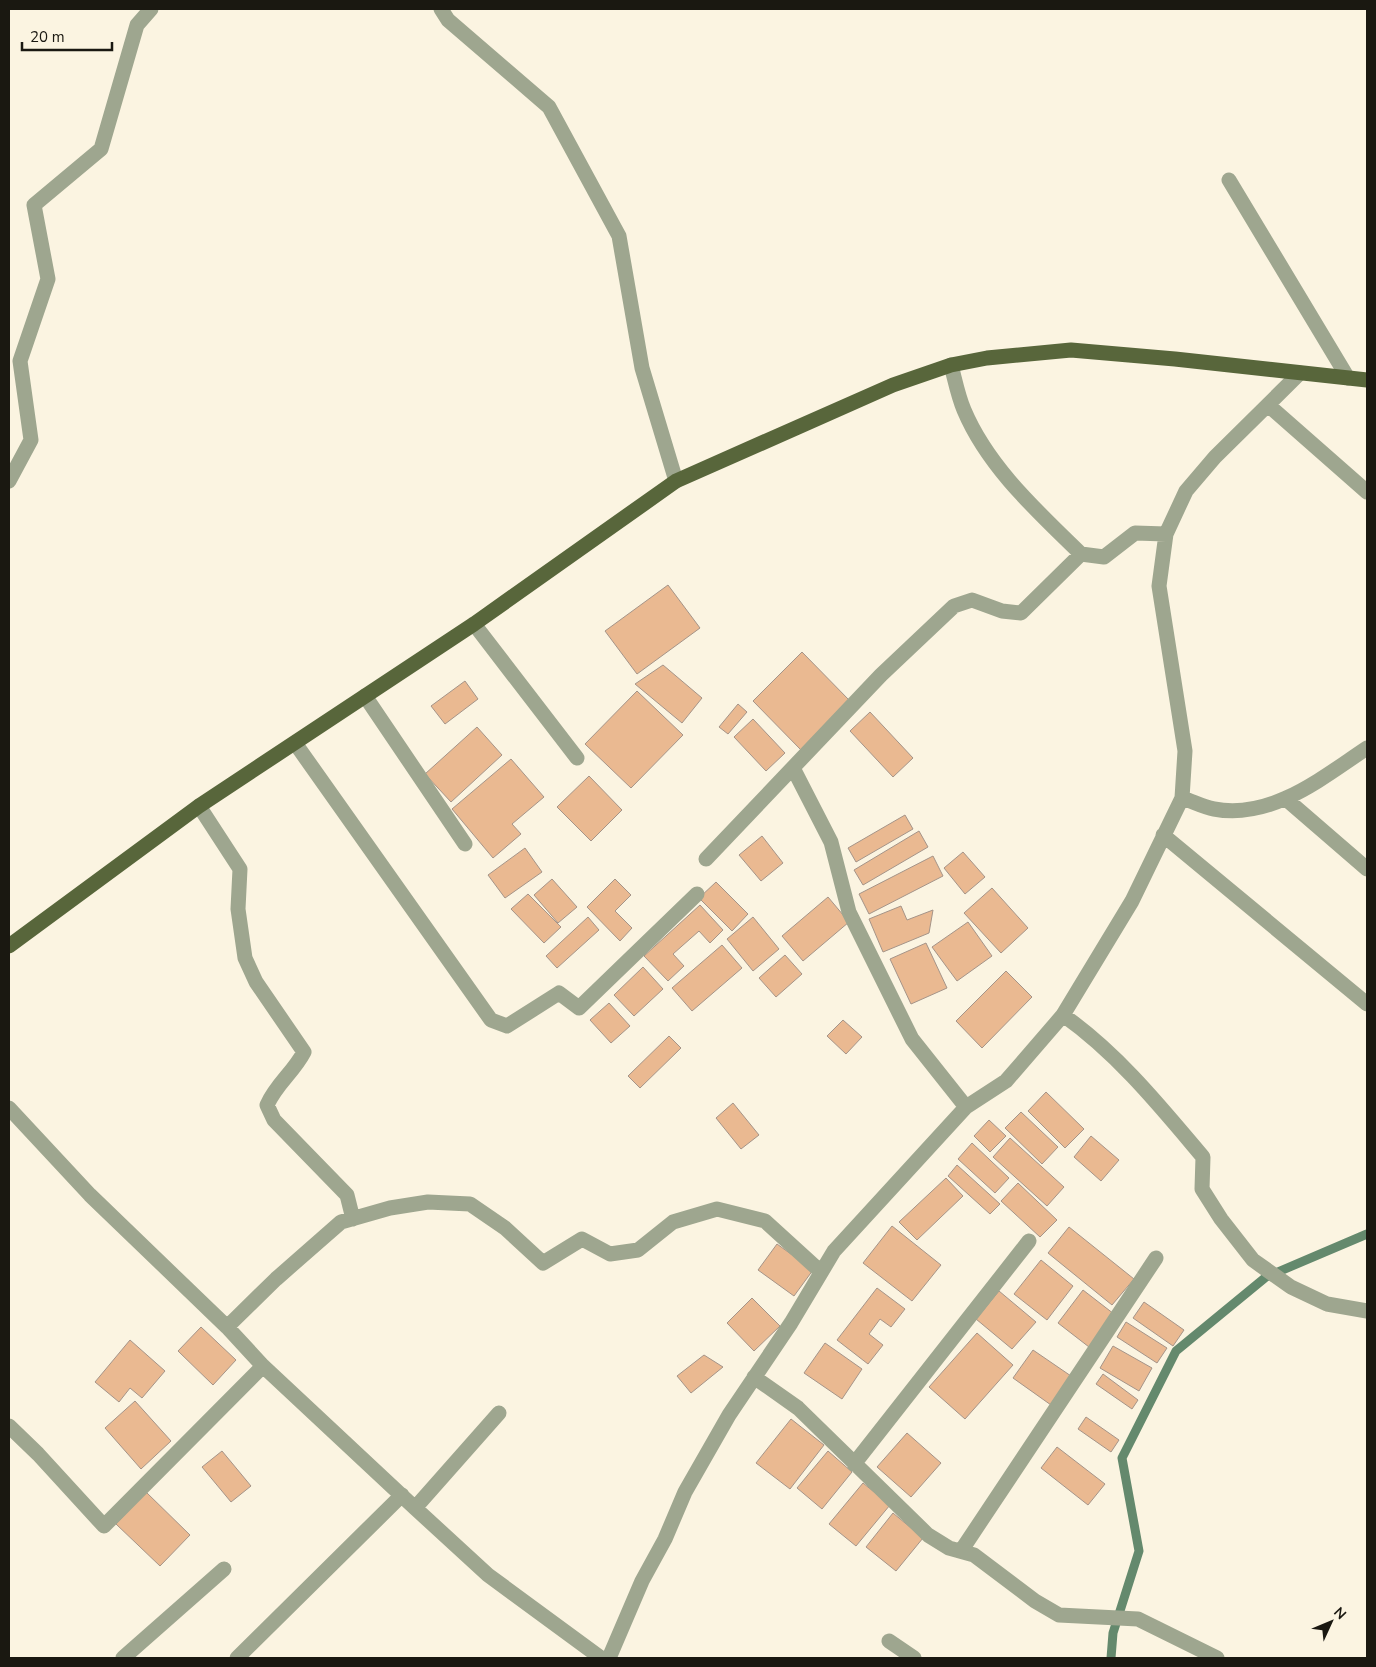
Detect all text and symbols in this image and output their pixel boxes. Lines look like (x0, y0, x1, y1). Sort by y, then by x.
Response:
scale bar (22, 20, 112, 52)
text: 20 m (30, 27, 65, 47)
north arrow (1306, 1597, 1356, 1647)
text: N (1330, 1603, 1350, 1624)

